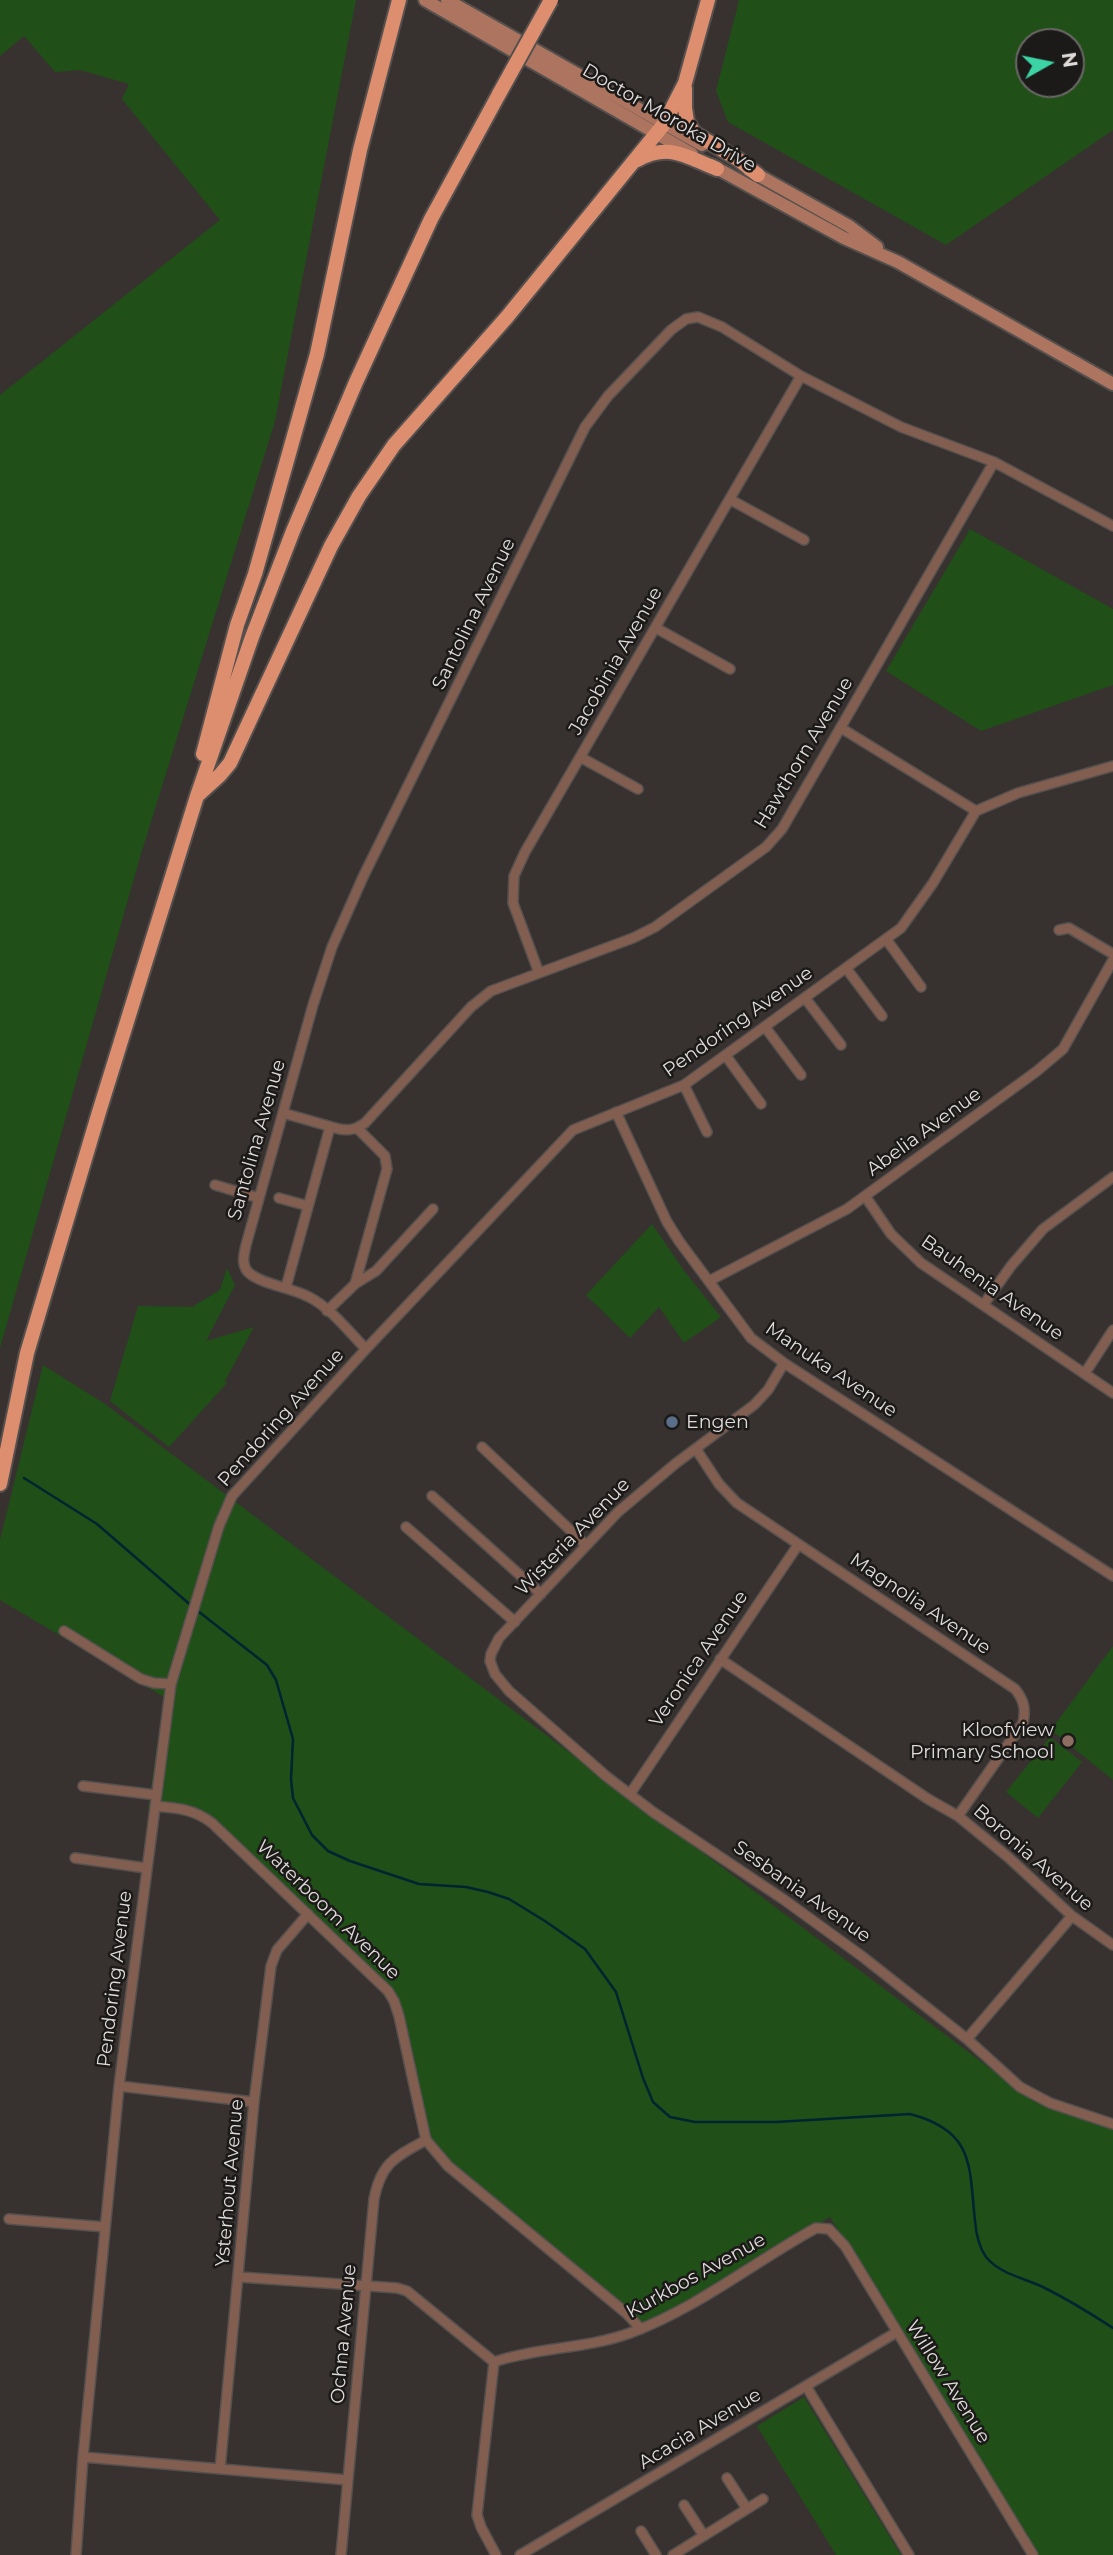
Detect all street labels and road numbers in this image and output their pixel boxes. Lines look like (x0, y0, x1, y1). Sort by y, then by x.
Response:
street label: Doctor Moroka Drive (578, 59, 760, 177)
street label: Santolina Avenue (427, 534, 521, 694)
street label: Jacobinia Avenue (564, 583, 668, 739)
street label: Hawthorn Avenue (750, 673, 858, 833)
street label: Pendoring Avenue (659, 962, 817, 1082)
street label: Santolina Avenue (223, 1057, 291, 1223)
street label: Abelia Avenue (862, 1083, 986, 1181)
street label: Bauhenia Avenue (916, 1230, 1068, 1346)
street label: Manuka Avenue (761, 1317, 901, 1423)
street label: Pendoring Avenue (213, 1344, 349, 1492)
street label: Wisteria Avenue (511, 1474, 635, 1600)
street label: Magnolia Avenue (845, 1548, 995, 1660)
street label: Veronica Avenue (645, 1586, 753, 1732)
street label: Boronia Avenue (968, 1800, 1098, 1916)
street label: Waterboom Avenue (251, 1835, 405, 1985)
street label: Sesbania Avenue (729, 1836, 875, 1948)
street label: Pendoring Avenue (93, 1889, 137, 2069)
street label: Ysterhout Avenue (211, 2098, 249, 2268)
street label: Kurkbos Avenue (622, 2228, 770, 2324)
street label: Ochna Avenue (327, 2263, 361, 2405)
street label: Willow Avenue (901, 2316, 995, 2448)
street label: Acacia Avenue (635, 2383, 765, 2475)

